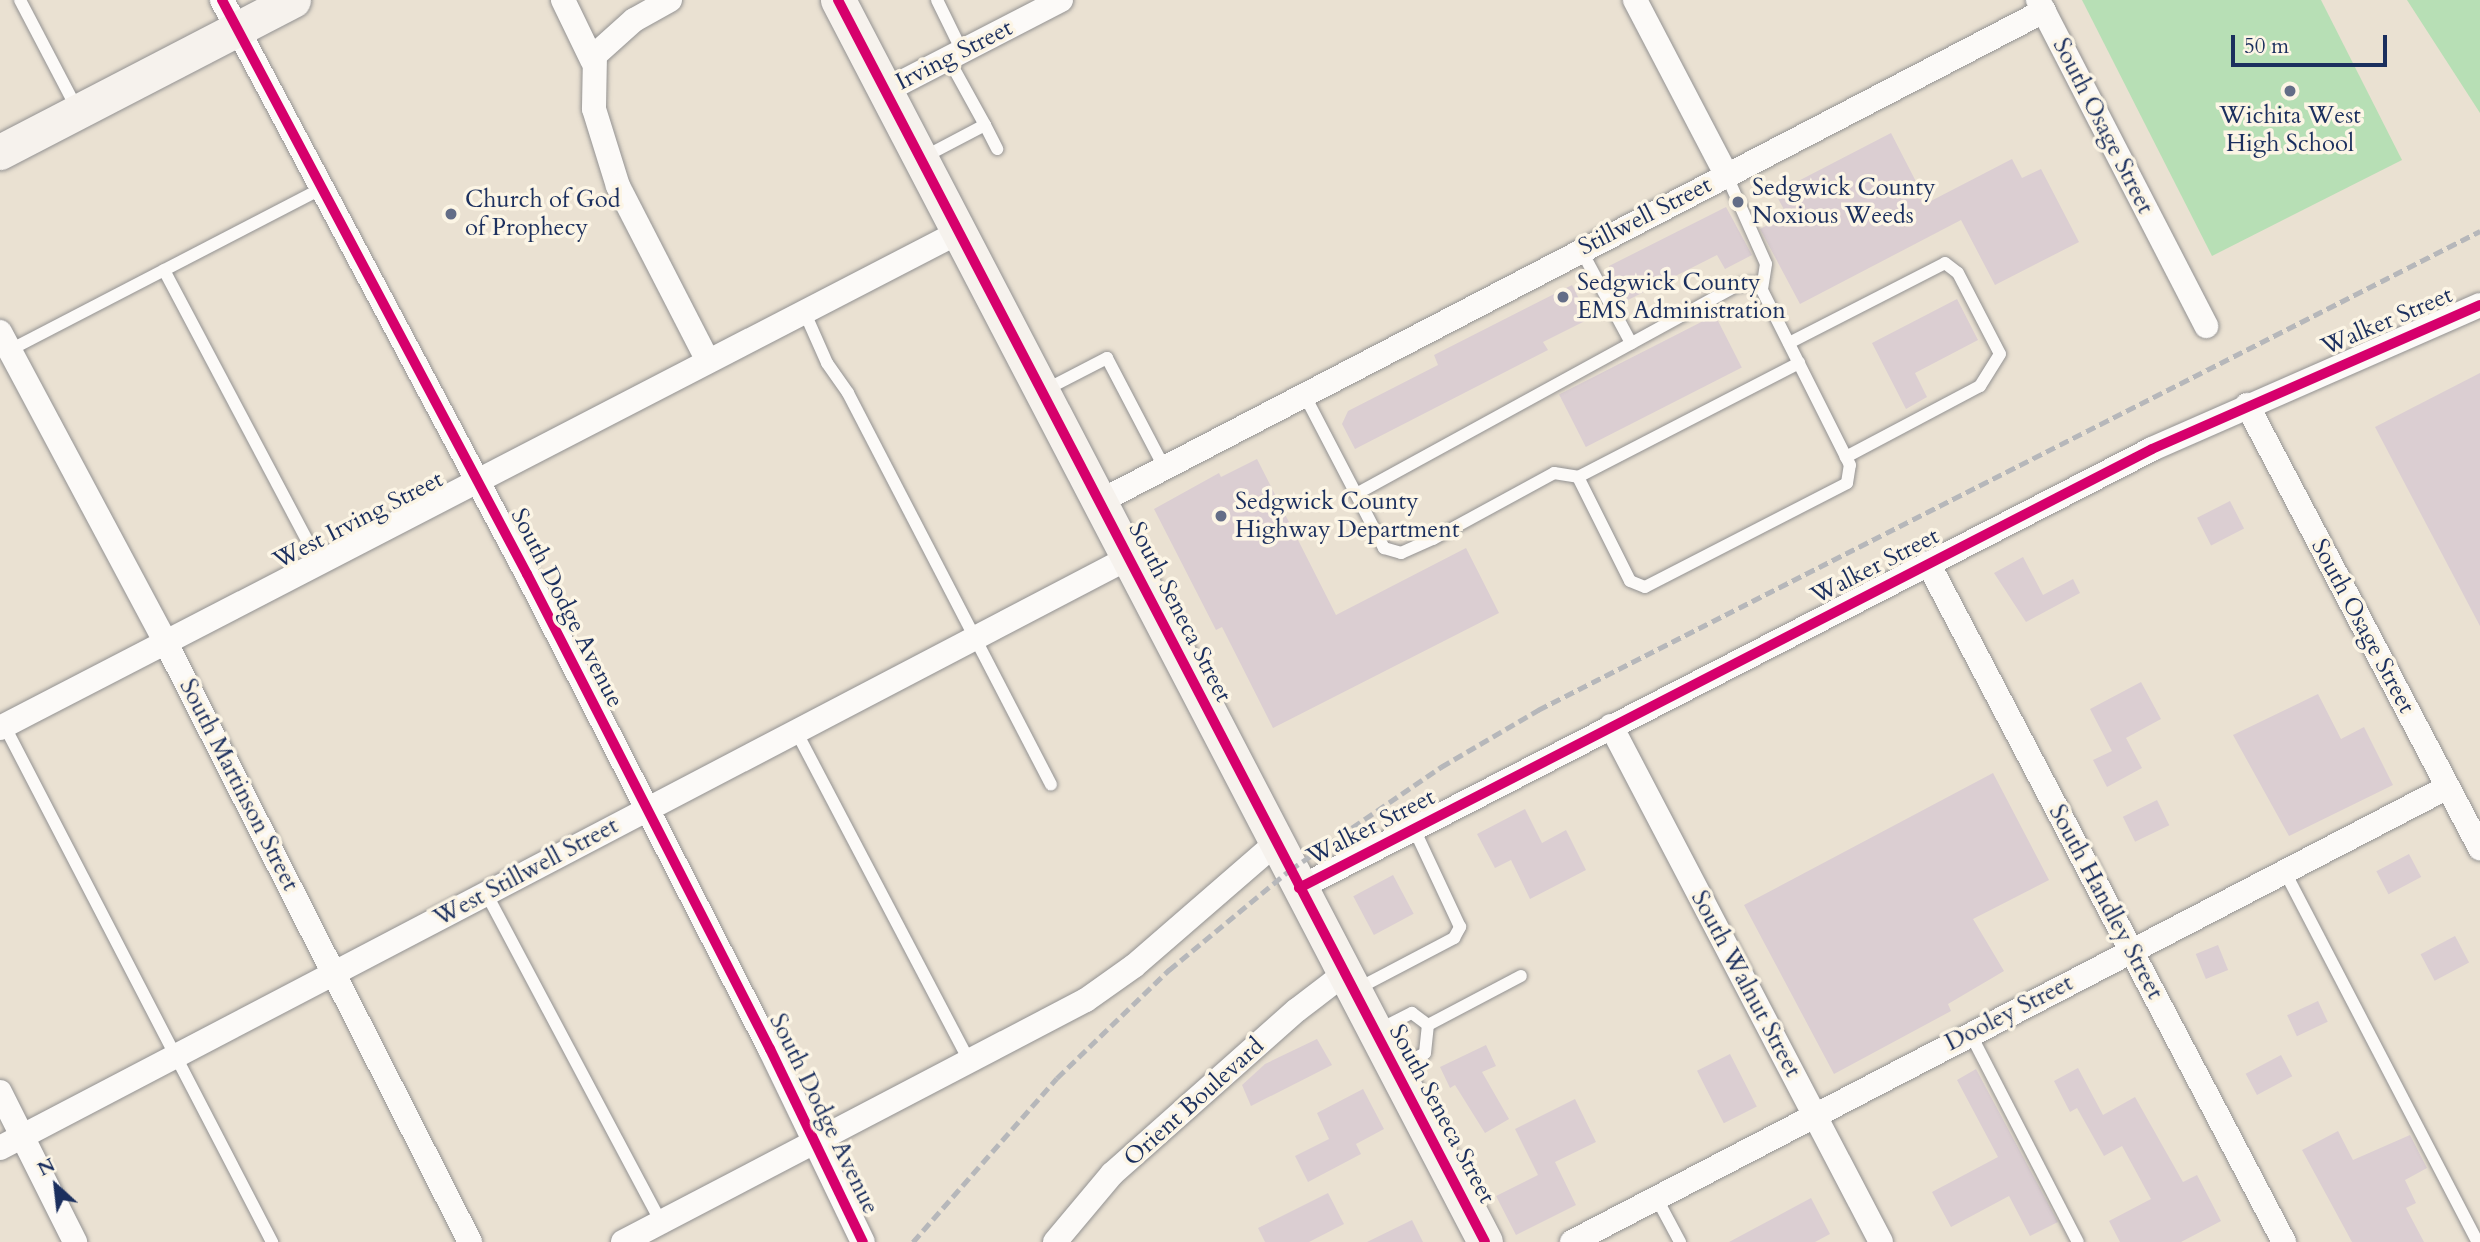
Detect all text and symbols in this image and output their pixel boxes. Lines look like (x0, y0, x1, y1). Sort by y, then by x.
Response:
street label: Irving Street (891, 13, 1017, 97)
scale bar (2235, 21, 2391, 65)
text: 50 m (2244, 32, 2289, 61)
street label: South Osage Street (2046, 33, 2160, 219)
marker: Wichita West High School (2282, 83, 2298, 99)
place label: Wichita West High School (2219, 102, 2361, 158)
street label: Stillwell Street (1574, 170, 1716, 262)
place label: Sedgwick County Noxious Weeds (1752, 174, 1936, 230)
place label: Church of God of Prophecy (465, 186, 620, 242)
marker: Sedgwick County Noxious Weeds (1730, 194, 1746, 210)
marker: Church of God of Prophecy (443, 206, 459, 222)
place label: Sedgwick County EMS Administration (1577, 269, 1786, 325)
street label: Walker Street (2317, 280, 2457, 362)
marker: Sedgwick County EMS Administration (1555, 289, 1571, 305)
street label: West Irving Street (268, 465, 448, 575)
place label: Sedgwick County Highway Department (1235, 488, 1459, 544)
street label: South Dodge Avenue (504, 504, 630, 712)
marker: Sedgwick County Highway Department (1213, 508, 1229, 524)
street label: South Seneca Street (1122, 517, 1238, 707)
street label: Walker Street (1806, 521, 1944, 611)
street label: South Osage Street (2305, 534, 2421, 718)
street label: South Martinson Street (173, 674, 305, 896)
street label: Walker Street (1302, 782, 1440, 872)
street label: South Handley Street (2043, 800, 2169, 1004)
street label: West Stillwell Street (429, 811, 623, 933)
street label: South Walnut Street (1685, 886, 1807, 1082)
street label: Dooley Street (1940, 969, 2078, 1057)
street label: South Dodge Avenue (763, 1009, 885, 1219)
street label: South Seneca Street (1383, 1020, 1501, 1208)
street label: Orient Boulevard (1118, 1032, 1270, 1172)
north arrow (21, 1151, 91, 1221)
text: N (33, 1152, 60, 1183)

